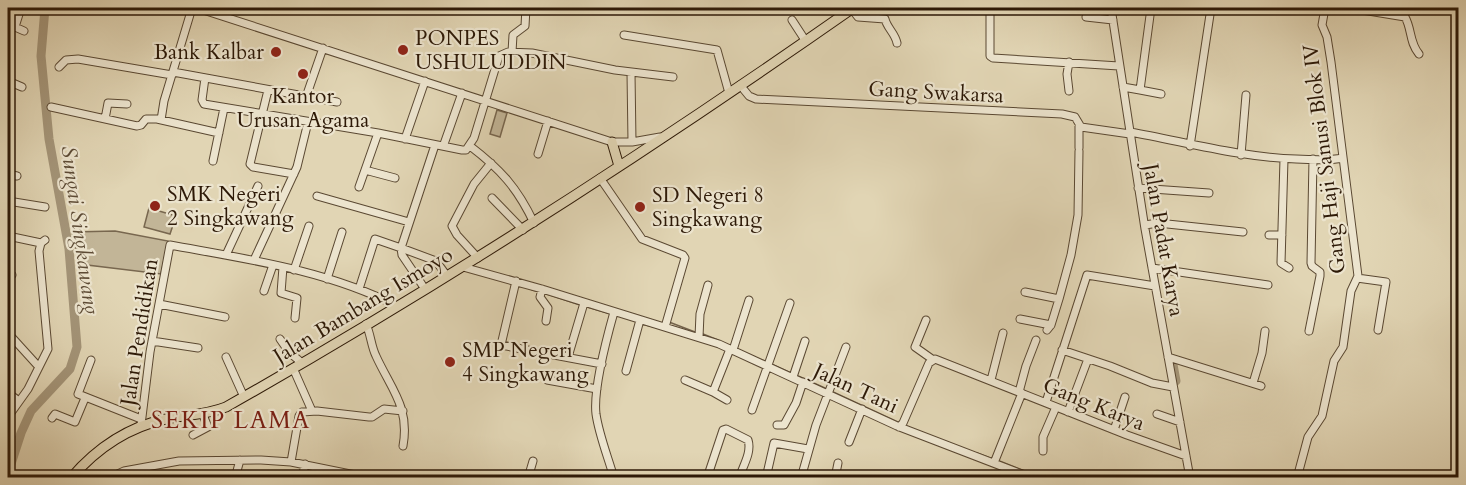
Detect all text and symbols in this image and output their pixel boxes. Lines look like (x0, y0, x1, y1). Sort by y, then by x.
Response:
place label: PONPES USHULUDDIN (415, 24, 567, 77)
place label: Bank Kalbar (154, 38, 264, 67)
street label: Gang Haji Sanusi Blok IV (1296, 42, 1353, 275)
marker: PONPES USHULUDDIN (396, 43, 410, 57)
marker: Bank Kalbar (269, 45, 283, 59)
marker: Kantor Urusan Agama (296, 67, 310, 81)
street label: Gang Swakarsa (868, 74, 1004, 111)
place label: Kantor Urusan Agama (237, 82, 369, 135)
water label: Sungai Singkawang (53, 144, 107, 317)
street label: Jalan Padat Karya (1135, 158, 1191, 319)
place label: SMK Negeri 2 Singkawang (167, 180, 294, 233)
place label: SD Negeri 8 Singkawang (652, 181, 764, 234)
marker: SMK Negeri 2 Singkawang (148, 199, 162, 213)
marker: SD Negeri 8 Singkawang (633, 200, 647, 214)
street label: Jalan Bambang Ismoyo (265, 240, 458, 372)
street label: Jalan Pendidikan (113, 256, 165, 411)
place label: SMP Negeri 4 Singkawang (462, 336, 589, 389)
marker: SMP Negeri 4 Singkawang (443, 355, 457, 369)
street label: Jalan Tani (806, 355, 903, 421)
street label: Gang Karya (1039, 371, 1149, 438)
district label: SEKIP LAMA (151, 404, 311, 437)

